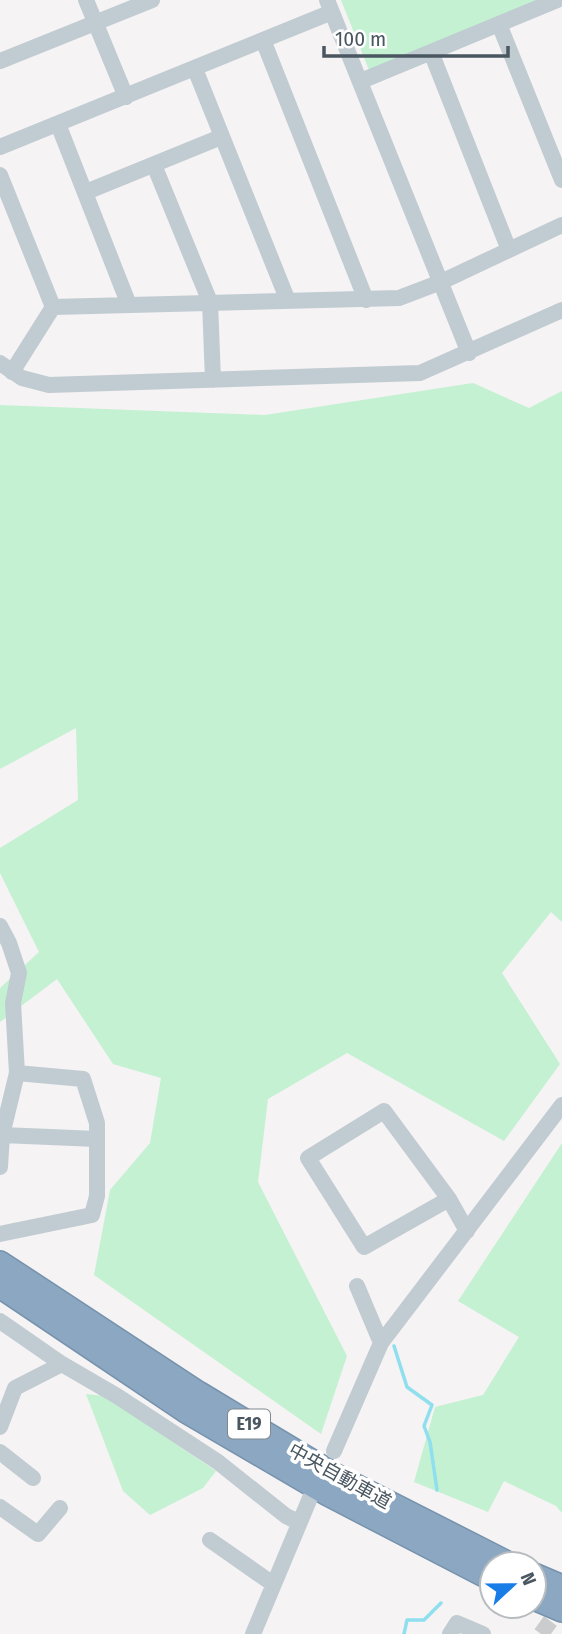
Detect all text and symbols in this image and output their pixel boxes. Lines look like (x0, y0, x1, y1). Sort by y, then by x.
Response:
scale bar (324, 14, 508, 58)
text: 100 m (335, 26, 386, 52)
road number: E19 (228, 1409, 270, 1438)
street label: 中央自動車道 (285, 1438, 395, 1514)
north arrow (478, 1550, 548, 1620)
text: N (516, 1569, 541, 1588)

